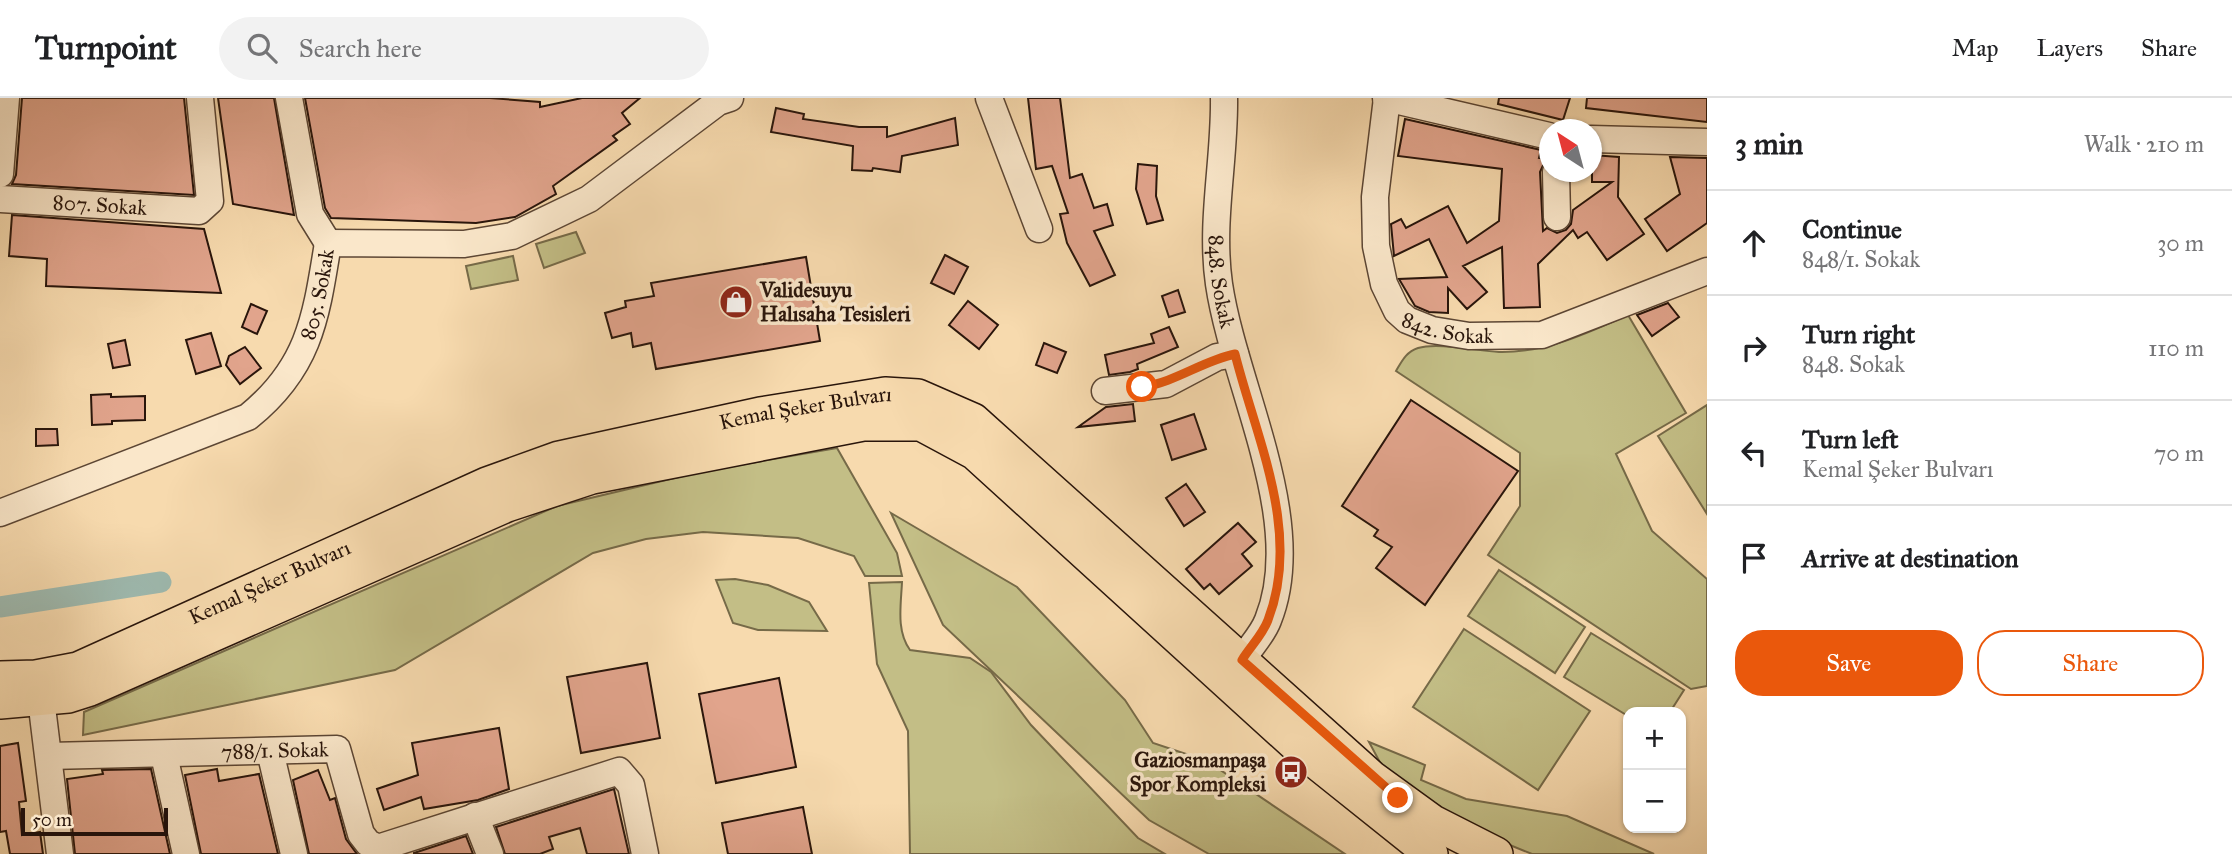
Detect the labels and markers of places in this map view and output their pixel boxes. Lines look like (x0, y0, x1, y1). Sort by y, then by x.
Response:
place label: Validesuyu Halısaha Tesisleri (759, 277, 911, 327)
shop icon: Validesuyu Halısaha Tesisleri (717, 283, 755, 321)
place label: Gaziosmanpaşa Spor Kompleksi (1130, 747, 1267, 797)
bus stop icon: Gaziosmanpaşa Spor Kompleksi (1272, 753, 1310, 791)

